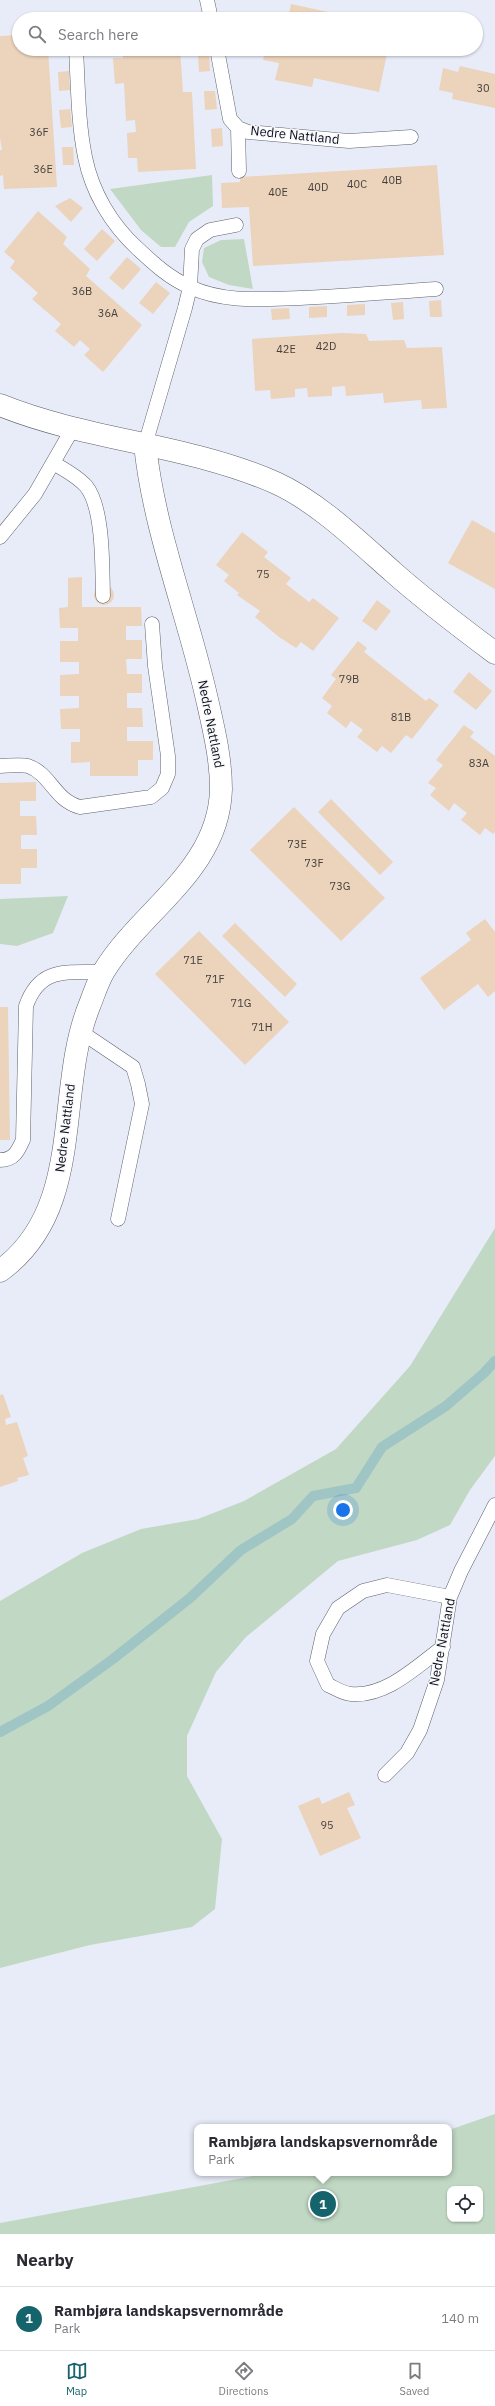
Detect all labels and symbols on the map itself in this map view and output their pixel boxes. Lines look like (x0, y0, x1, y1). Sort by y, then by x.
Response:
house number: 30 (476, 81, 490, 95)
street label: Nedre Nattland (250, 122, 340, 148)
house number: 36F (29, 125, 49, 139)
house number: 36E (33, 162, 53, 176)
house number: 40B (382, 173, 402, 187)
house number: 40C (347, 177, 367, 191)
house number: 40D (308, 180, 328, 194)
house number: 40E (268, 185, 288, 199)
house number: 36B (72, 284, 92, 298)
house number: 36A (98, 306, 118, 320)
house number: 42D (316, 339, 336, 353)
house number: 42E (276, 342, 296, 356)
house number: 75 (256, 567, 270, 581)
house number: 79B (339, 672, 359, 686)
street label: Nedre Nattland (194, 679, 228, 769)
house number: 81B (391, 710, 411, 724)
house number: 83A (469, 756, 489, 770)
house number: 73E (287, 837, 307, 851)
house number: 73F (304, 856, 324, 870)
house number: 73G (330, 879, 350, 893)
house number: 71E (183, 953, 203, 967)
house number: 71F (205, 972, 225, 986)
house number: 71G (231, 996, 251, 1010)
house number: 71H (252, 1020, 272, 1034)
street label: Nedre Nattland (51, 1083, 79, 1173)
your location (333, 1500, 353, 1520)
street label: Nedre Nattland (425, 1597, 459, 1687)
house number: 95 (320, 1818, 334, 1832)
pin: 1 (310, 2189, 336, 2219)

